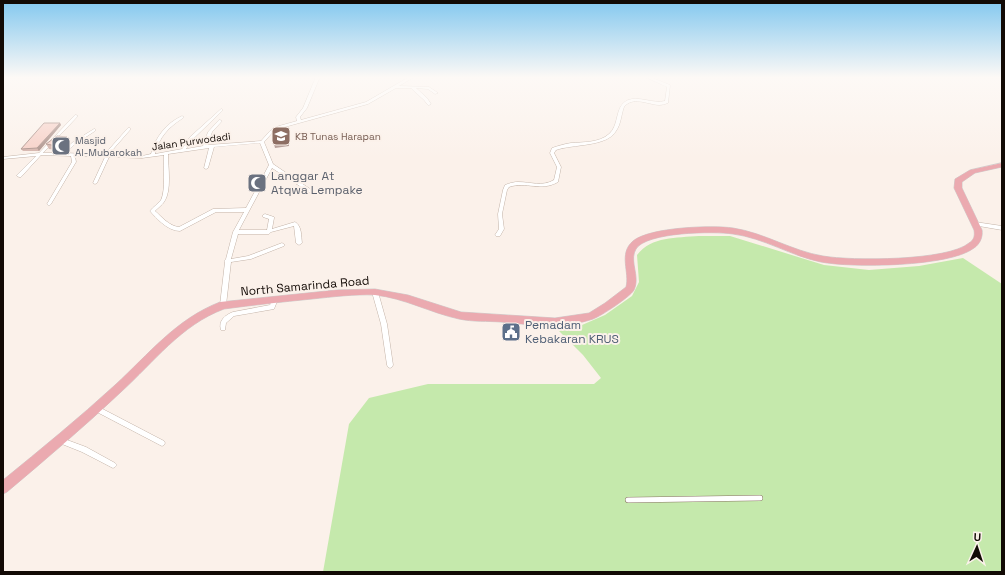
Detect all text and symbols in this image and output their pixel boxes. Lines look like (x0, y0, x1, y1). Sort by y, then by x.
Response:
school or university icon: KB Tunas Harapan (270, 125, 292, 147)
street label: Jalan Purwodadi (151, 130, 231, 153)
place label: KB Tunas Harapan (295, 130, 381, 143)
place label: Masjid Al-Mubarokah (75, 134, 142, 159)
mosque icon: Masjid Al-Mubarokah (50, 135, 72, 157)
place label: Langgar At Atqwa Lempake (271, 168, 363, 198)
mosque icon: Langgar At Atqwa Lempake (246, 172, 268, 194)
street label: North Samarinda Road (240, 272, 370, 300)
place label: Pemadam Kebakaran KRUS (525, 317, 619, 347)
public building icon: Pemadam Kebakaran KRUS (500, 321, 522, 343)
north arrow (957, 527, 997, 567)
text: U (973, 530, 982, 544)

